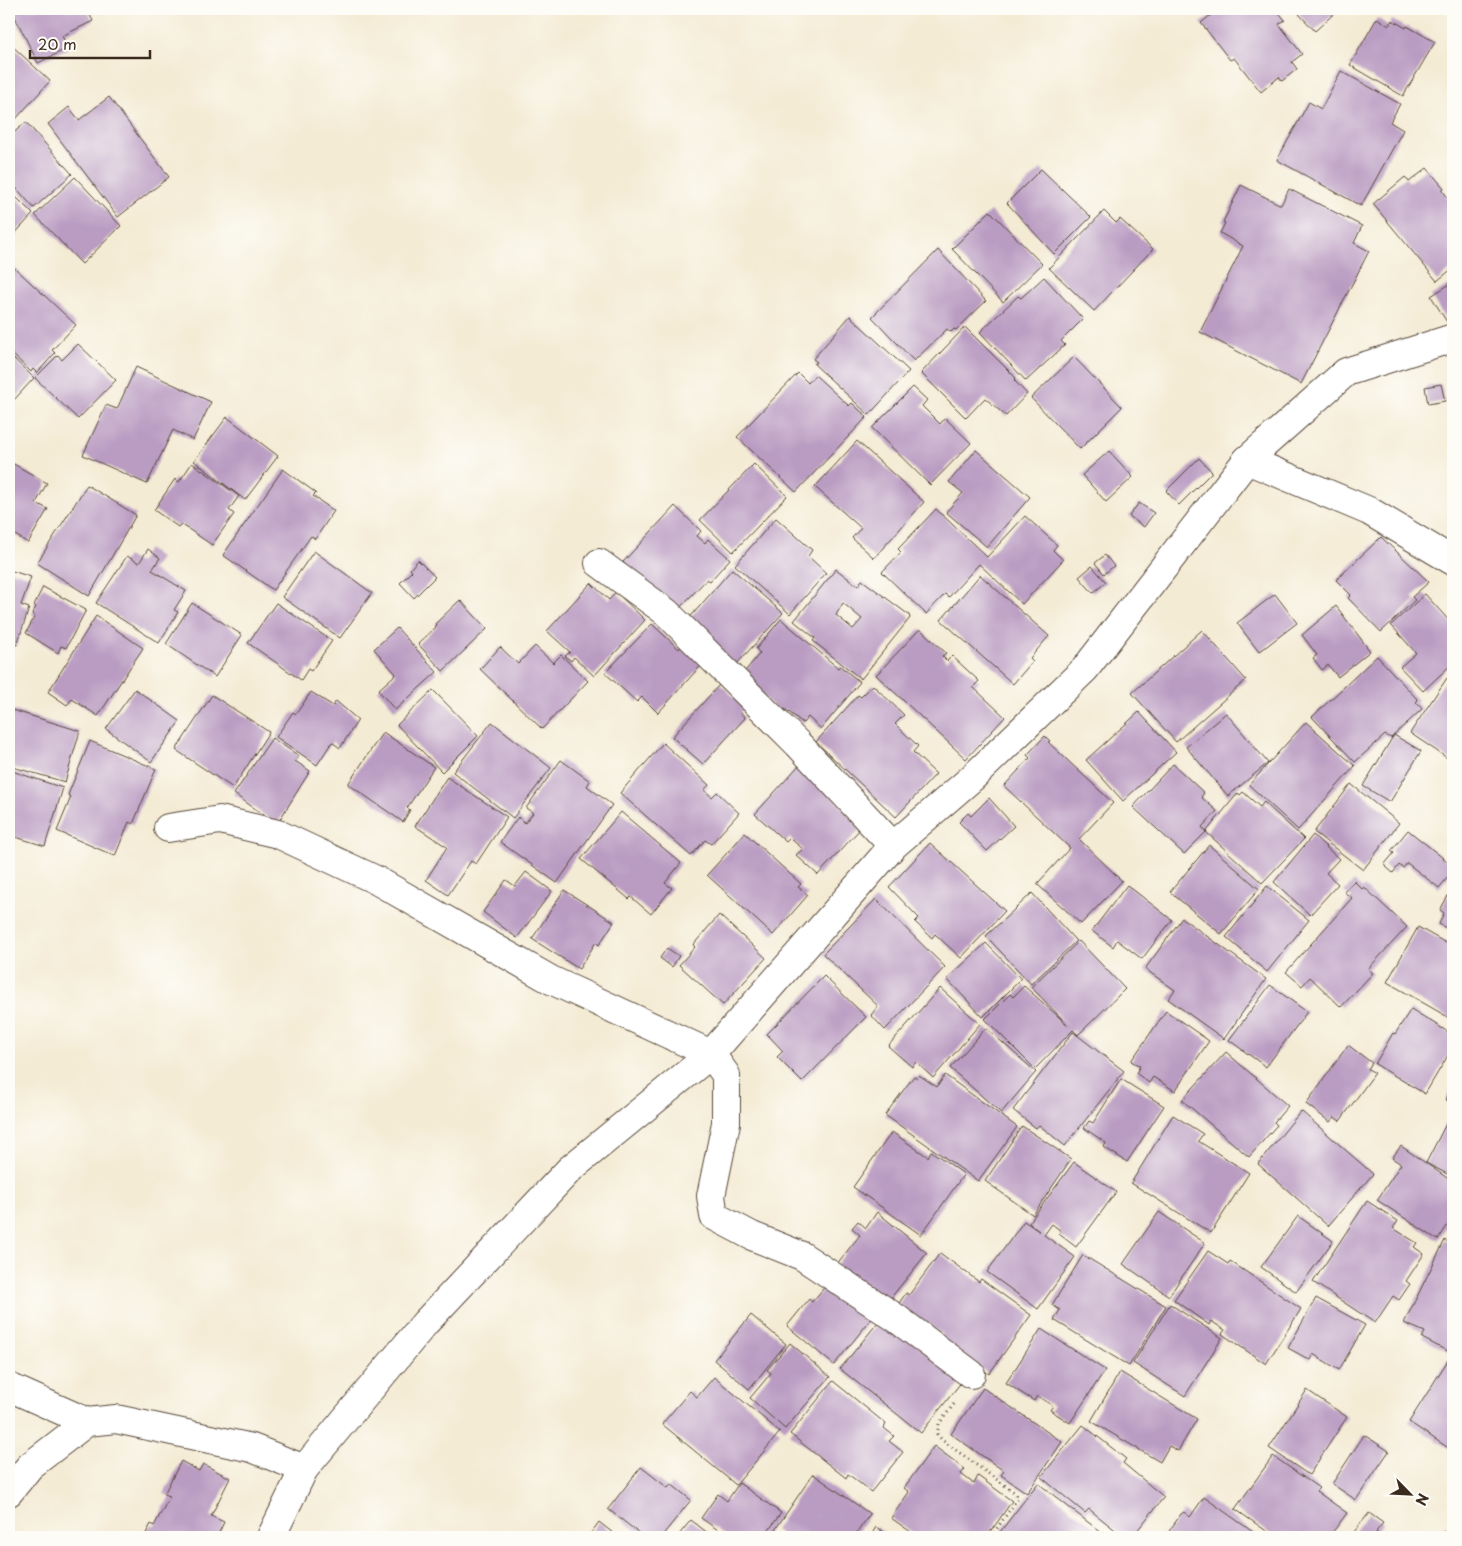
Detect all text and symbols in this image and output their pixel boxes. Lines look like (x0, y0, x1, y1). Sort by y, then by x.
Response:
scale bar (30, 28, 150, 60)
text: 20 m (38, 32, 77, 55)
north arrow (1384, 1468, 1434, 1518)
text: N (1410, 1490, 1434, 1509)

